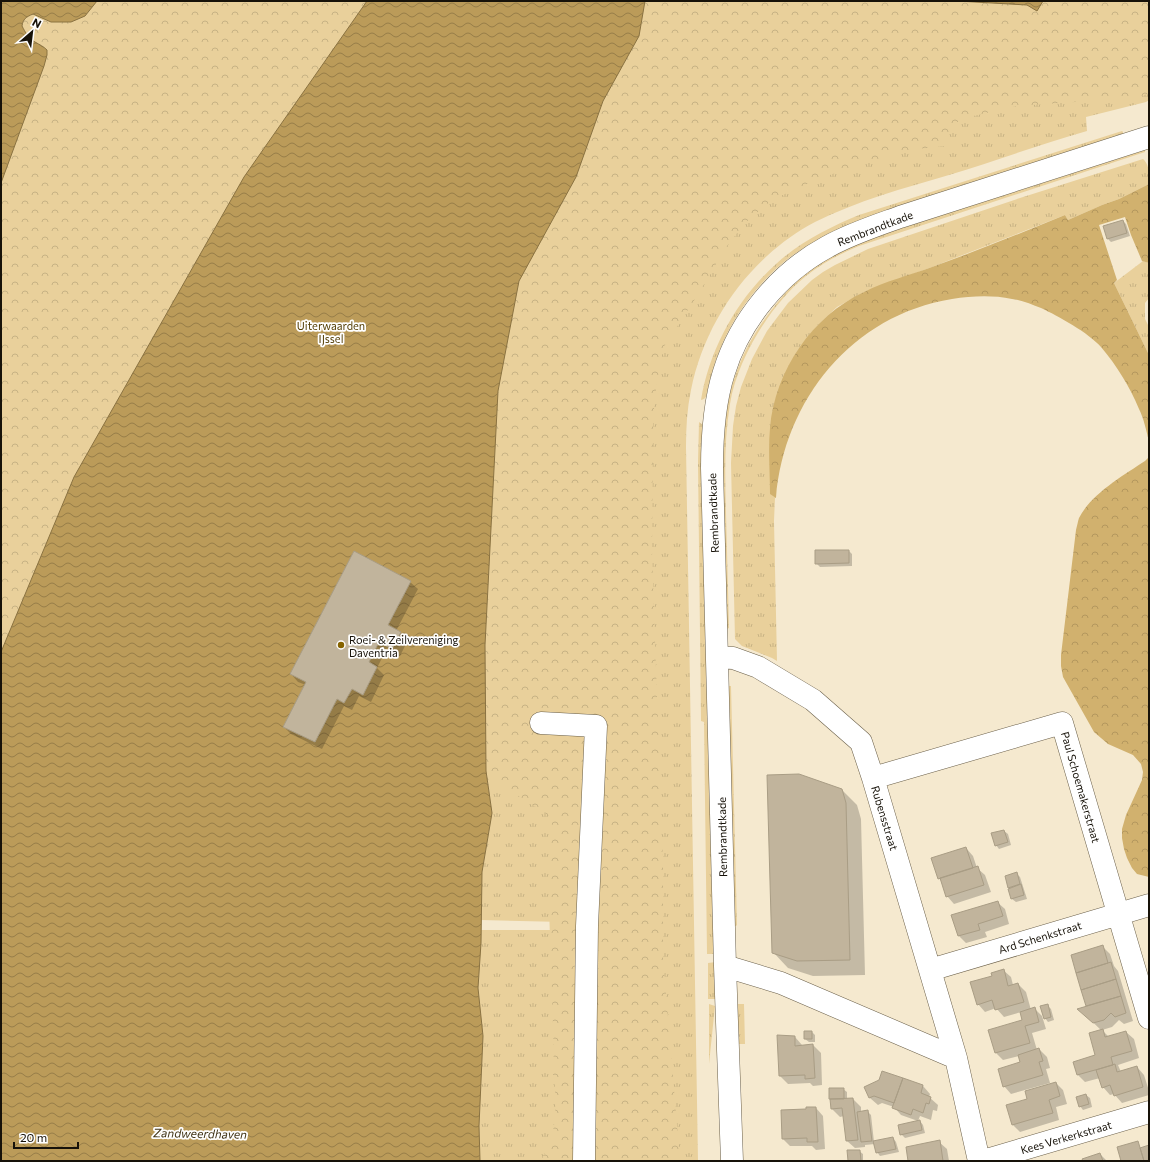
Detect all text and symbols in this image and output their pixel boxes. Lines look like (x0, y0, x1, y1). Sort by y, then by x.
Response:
north arrow (12, 12, 52, 52)
text: N (30, 15, 44, 30)
street label: Rembrandtkade (835, 208, 915, 248)
park label: Uiterwaarden IJssel (297, 319, 365, 346)
street label: Rembrandtkade (705, 473, 721, 553)
place label: Roei- & Zeilvereniging Daventria (349, 633, 458, 659)
marker: Roei- & Zeilvereniging Daventria (336, 640, 346, 650)
street label: Paul Schoemakerstraat (1059, 730, 1103, 845)
street label: Rubensstraat (869, 784, 901, 852)
street label: Rembrandtkade (715, 797, 729, 877)
street label: Ard Schenkstraat (997, 918, 1084, 956)
street label: Kees Verkerkstraat (1019, 1118, 1114, 1156)
scale bar (14, 1124, 78, 1150)
water label: Zandweerdhaven (152, 1125, 247, 1141)
text: 20 m (20, 1130, 47, 1144)

